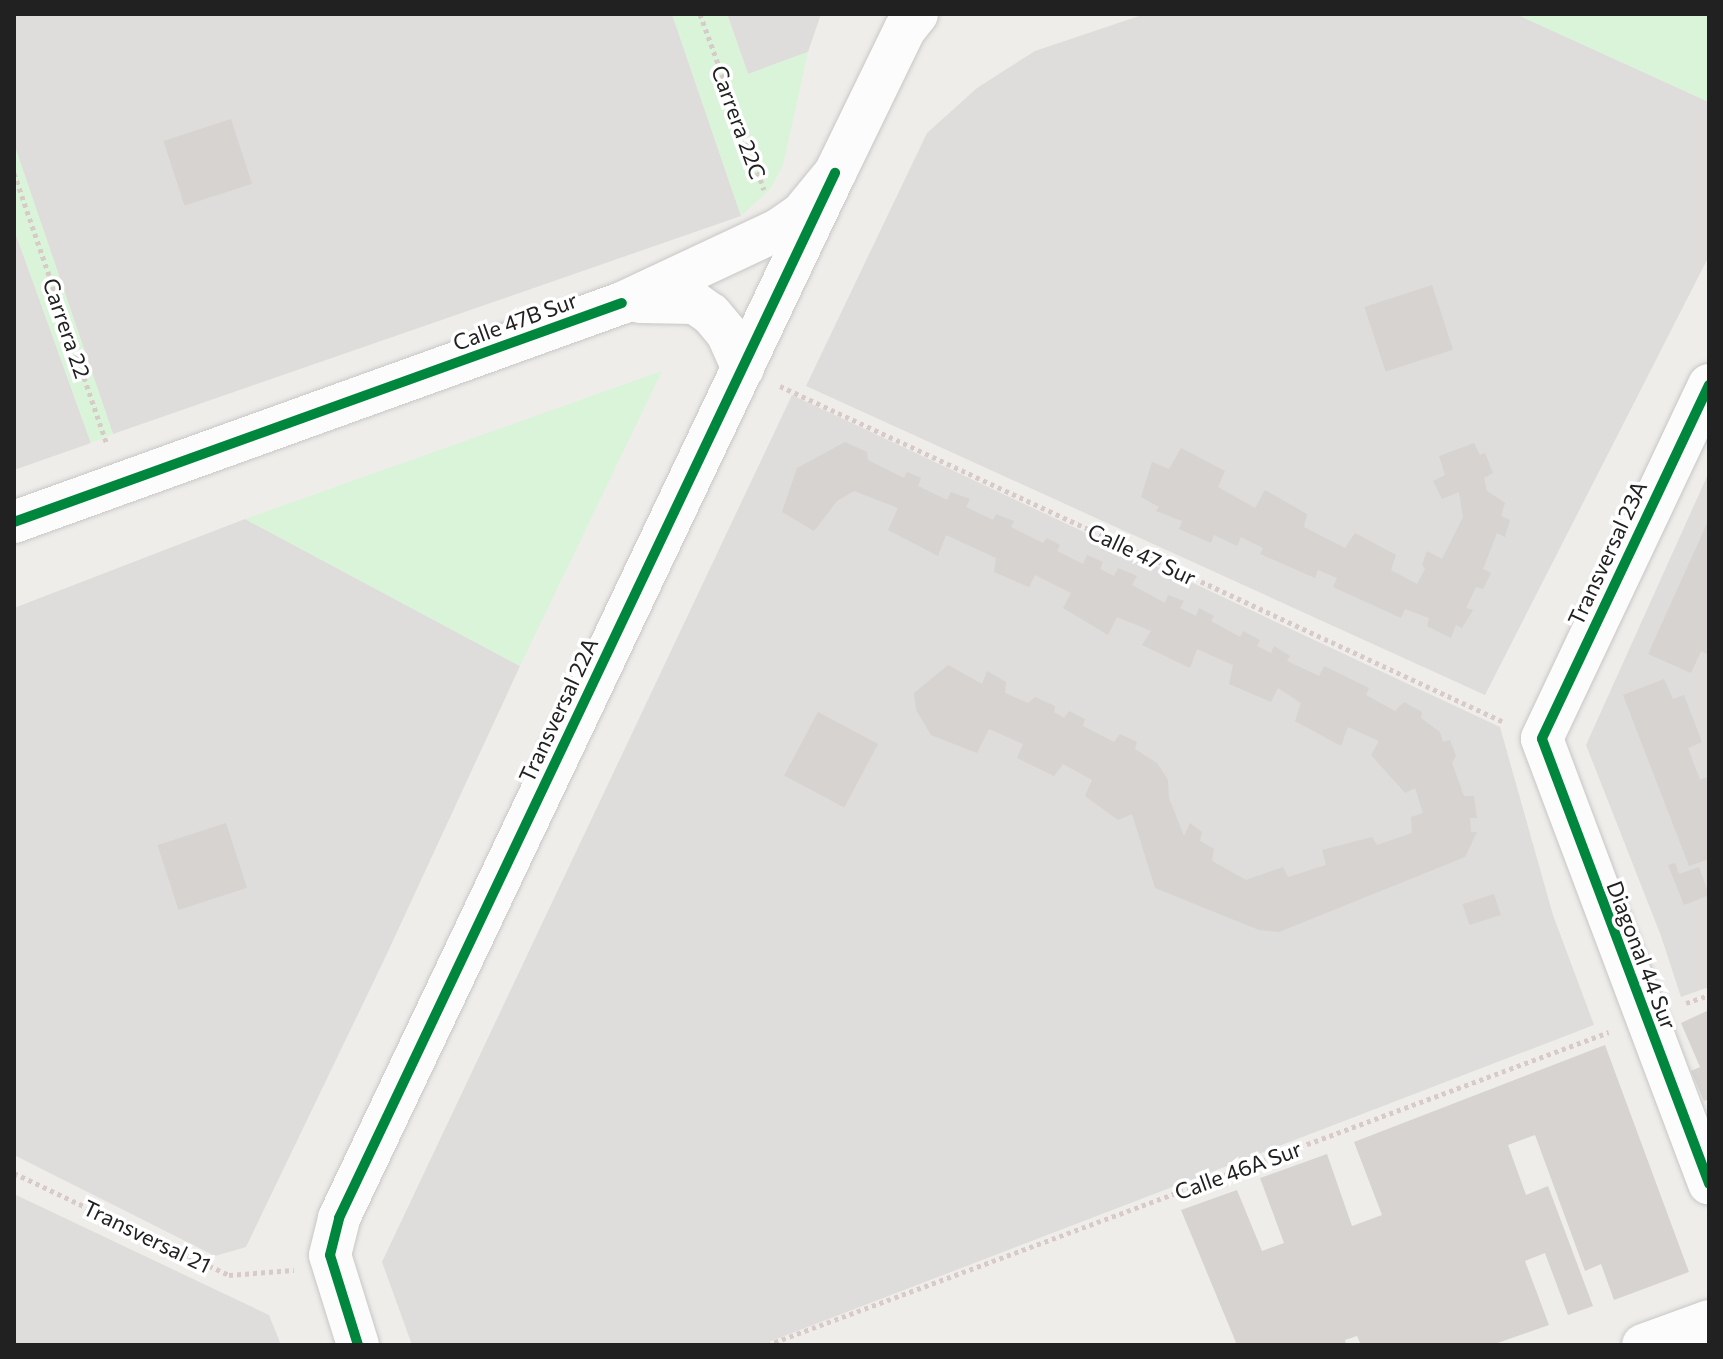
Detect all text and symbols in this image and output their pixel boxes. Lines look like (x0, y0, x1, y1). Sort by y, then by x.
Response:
street label: Carrera 22C (706, 62, 772, 182)
street label: Carrera 22 (38, 275, 96, 381)
street label: Calle 47B Sur (449, 286, 581, 356)
street label: Transversal 23A (1562, 477, 1652, 629)
street label: Calle 47 Sur (1084, 517, 1200, 591)
street label: Transversal 22A (513, 633, 603, 787)
street label: Diagonal 44 Sur (1602, 877, 1682, 1033)
street label: Calle 46A Sur (1171, 1135, 1305, 1205)
street label: Transversal 21 (79, 1194, 215, 1278)

